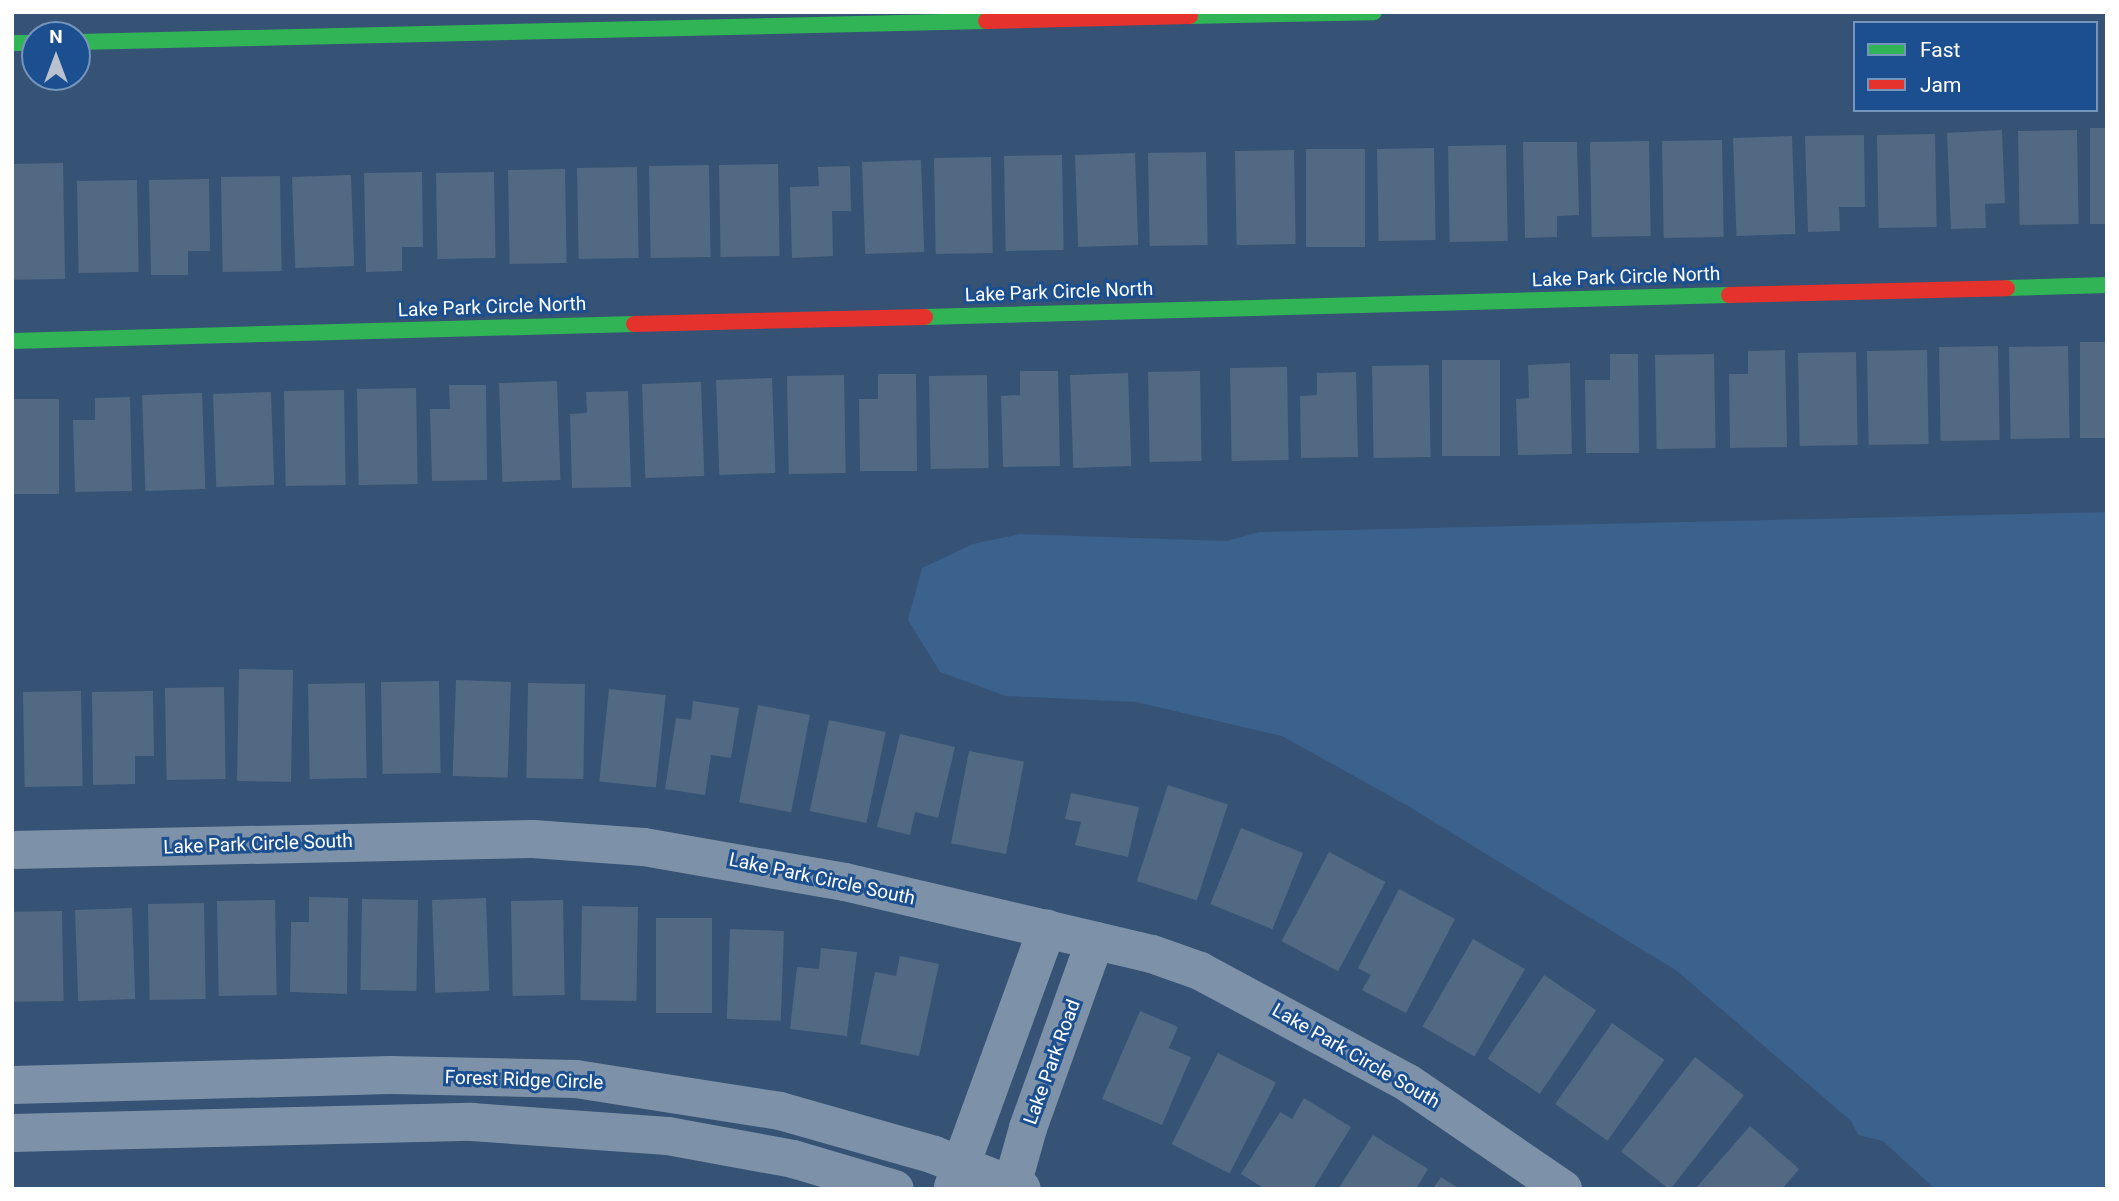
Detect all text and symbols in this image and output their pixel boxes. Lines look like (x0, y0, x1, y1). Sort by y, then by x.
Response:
north arrow (21, 21, 91, 91)
legend (1853, 21, 2098, 112)
text: N (49, 25, 63, 48)
text: Fast (1920, 38, 1960, 62)
text: Jam (1920, 73, 1961, 97)
street label: Lake Park Circle North (1531, 262, 1721, 292)
street label: Lake Park Circle North (964, 277, 1154, 307)
street label: Lake Park Circle North (397, 292, 587, 322)
street label: Lake Park Circle South (163, 829, 353, 859)
street label: Lake Park Circle South (727, 848, 917, 910)
street label: Lake Park Road (1019, 996, 1085, 1128)
street label: Lake Park Circle South (1268, 999, 1444, 1113)
street label: Forest Ridge Circle (444, 1066, 604, 1094)

